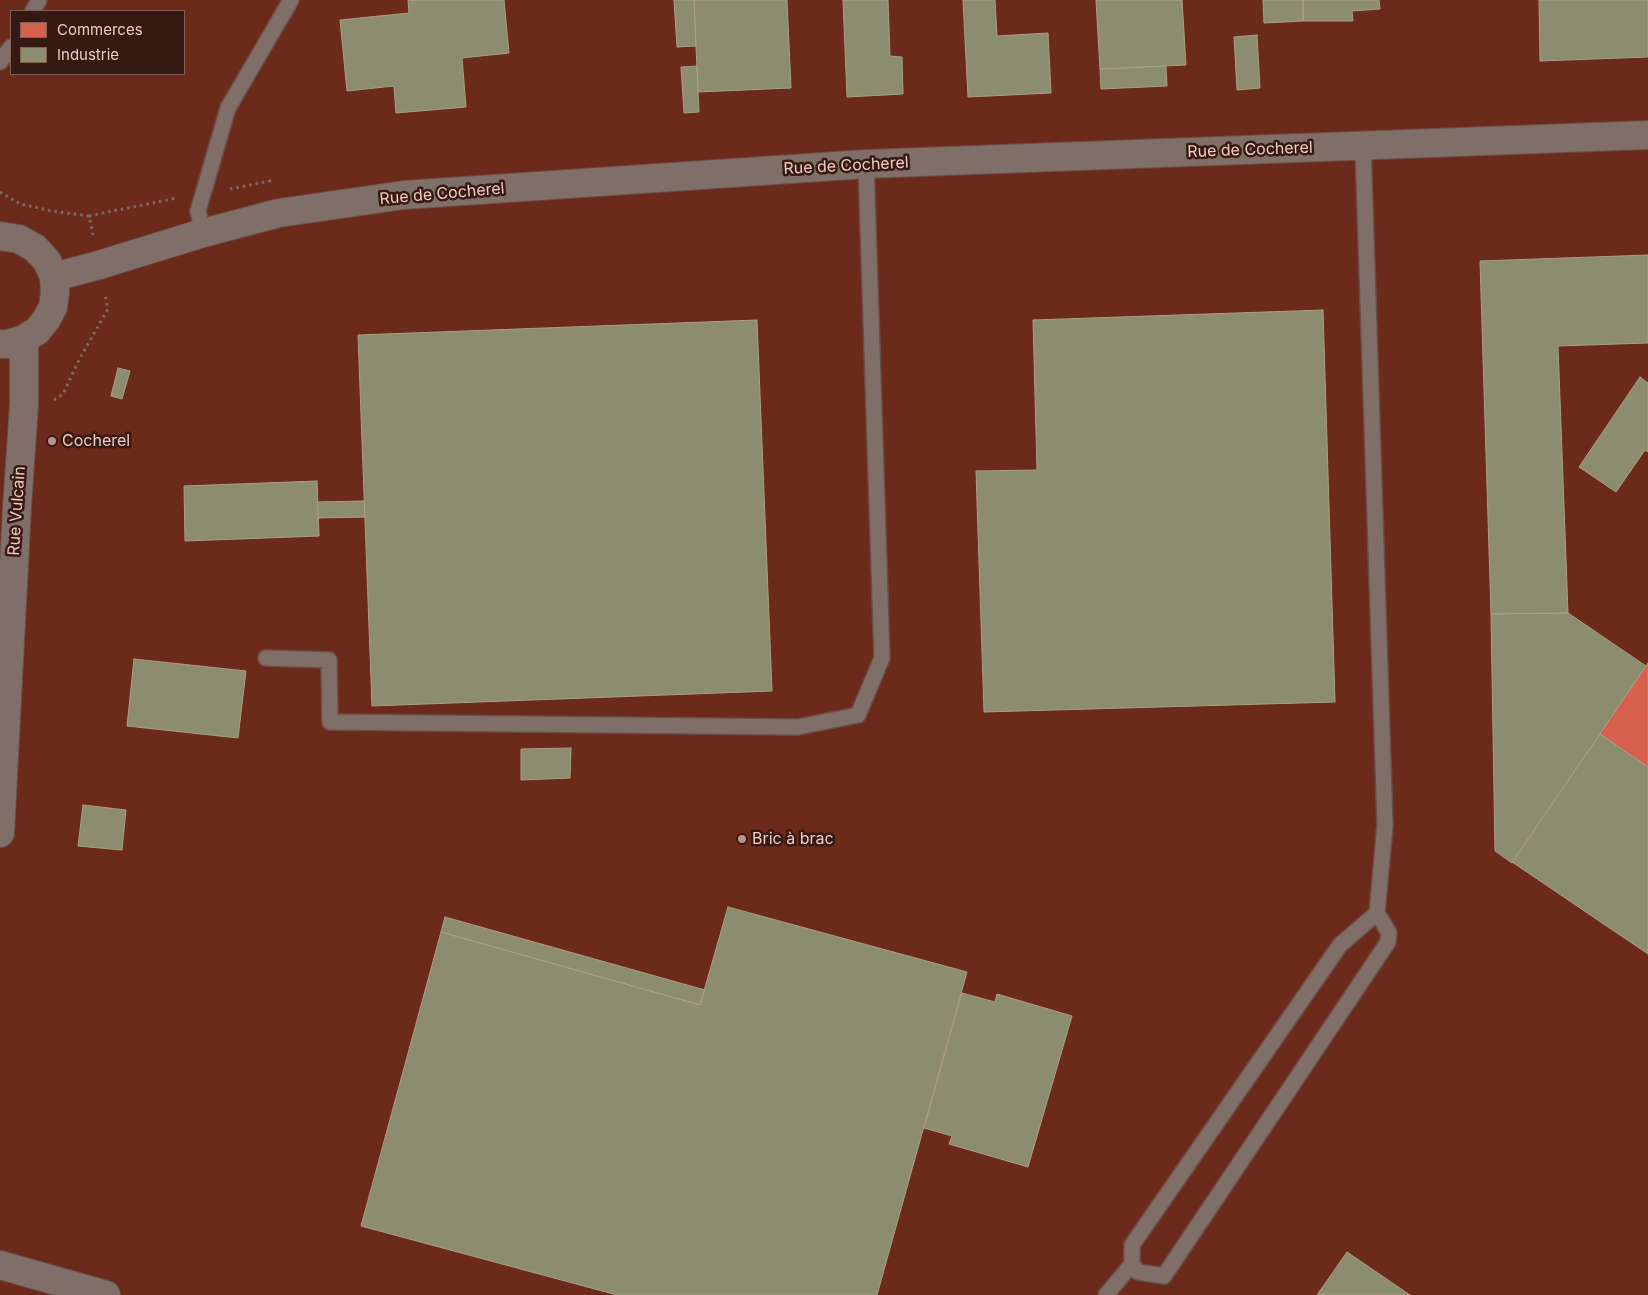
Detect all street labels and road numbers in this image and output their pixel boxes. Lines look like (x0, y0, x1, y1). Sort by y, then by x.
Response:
street label: Rue de Cocherel (1187, 138, 1313, 162)
street label: Rue de Cocherel (783, 153, 909, 179)
street label: Rue de Cocherel (379, 179, 505, 209)
street label: Rue Vulcain (4, 466, 30, 556)

